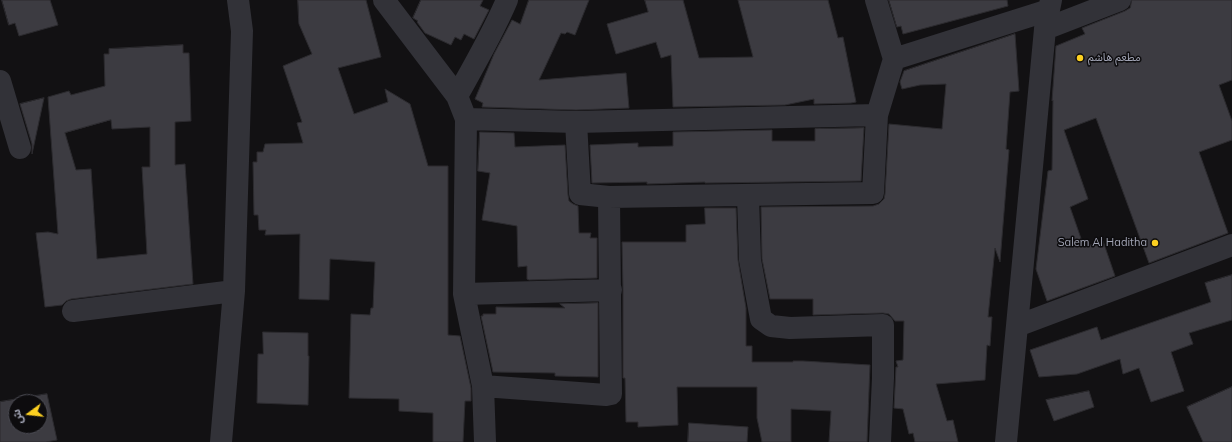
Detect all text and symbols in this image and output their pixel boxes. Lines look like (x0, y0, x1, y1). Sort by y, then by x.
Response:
place label: مطعم هاشم (1088, 51, 1141, 65)
marker: مطعم هاشم (1075, 53, 1085, 63)
place label: Salem Al Haditha (1058, 236, 1147, 250)
marker: Salem Al Haditha (1150, 238, 1160, 248)
north arrow (8, 394, 48, 434)
text: ش (9, 408, 26, 426)

